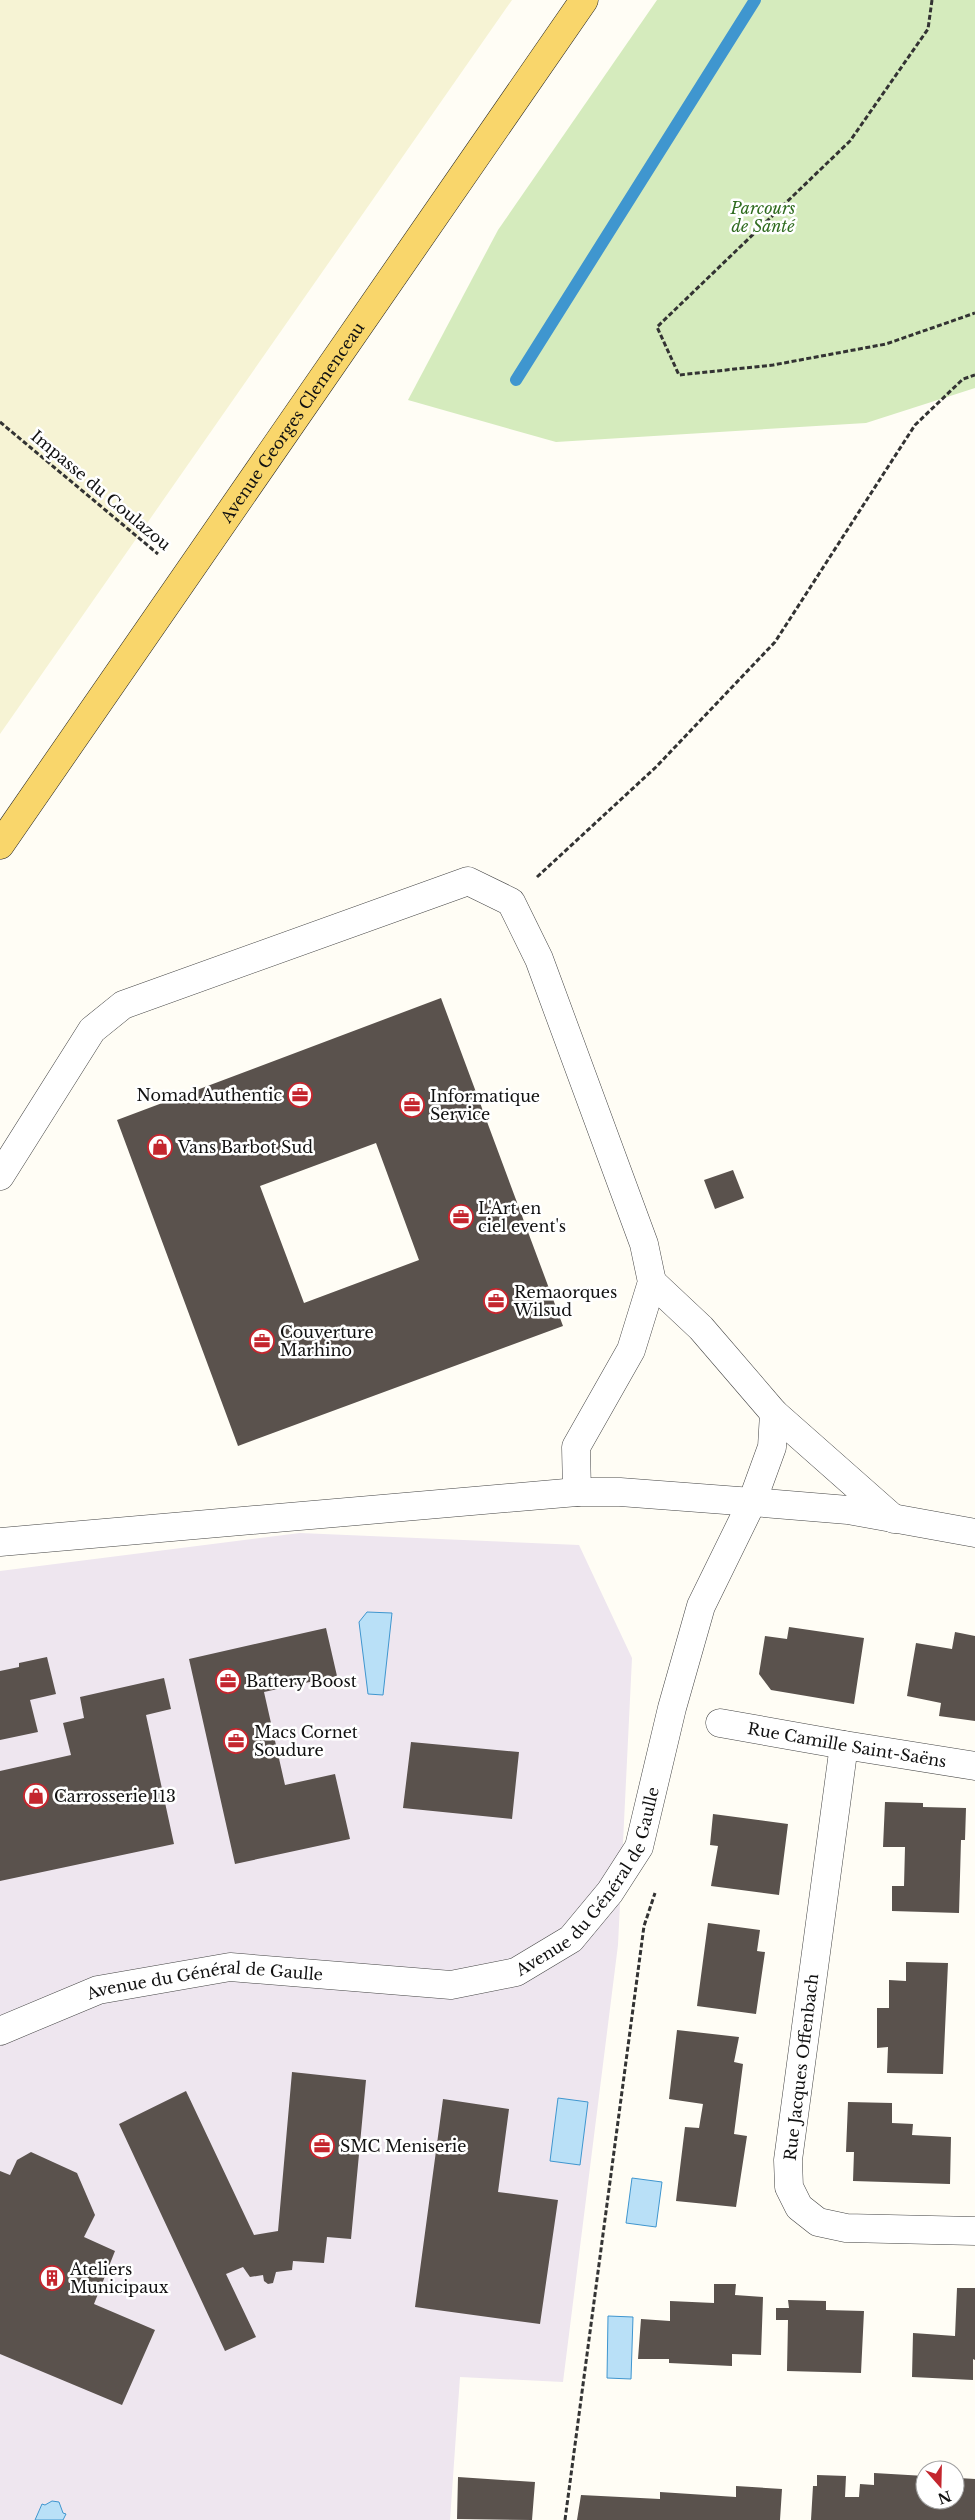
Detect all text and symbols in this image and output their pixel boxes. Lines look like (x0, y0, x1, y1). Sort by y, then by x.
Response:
park label: Parcours de Santé (730, 198, 796, 236)
street label: Avenue Georges Clemenceau (215, 318, 369, 527)
street label: Impasse du Coulazou (27, 426, 175, 554)
office icon: Nomad Authentic (287, 1082, 313, 1108)
place label: Nomad Authentic (137, 1085, 282, 1105)
place label: Informatique Service (430, 1086, 540, 1124)
office icon: Informatique Service (399, 1092, 425, 1118)
shop icon: Vans Barbot Sud (147, 1134, 173, 1160)
place label: Vans Barbot Sud (177, 1137, 313, 1157)
place label: L'Art en ciel event's (478, 1198, 566, 1236)
office icon: L'Art en ciel event's (448, 1204, 474, 1230)
place label: Remaorques Wilsud (513, 1282, 617, 1320)
office icon: Remaorques Wilsud (483, 1288, 509, 1314)
place label: Couverture Marhino (280, 1322, 374, 1360)
office icon: Couverture Marhino (249, 1328, 275, 1354)
office icon: Battery Boost (215, 1668, 241, 1694)
place label: Battery Boost (246, 1671, 357, 1691)
street label: Rue Camille Saint-Saëns (746, 1718, 948, 1771)
place label: Macs Cornet Soudure (254, 1722, 358, 1760)
office icon: Macs Cornet Soudure (223, 1728, 249, 1754)
shop icon: Carrosserie 113 (23, 1783, 49, 1809)
street label: Avenue du Général de Gaulle (511, 1785, 663, 1980)
place label: Carrosserie 113 (54, 1786, 176, 1806)
street label: Avenue du Général de Gaulle (82, 1957, 324, 2004)
street label: Rue Jacques Offenbach (780, 1972, 822, 2162)
office icon: SMC Meniserie (309, 2133, 335, 2159)
place label: SMC Meniserie (340, 2136, 466, 2156)
place label: Ateliers Municipaux (69, 2259, 169, 2297)
building icon: Ateliers Municipaux (39, 2265, 65, 2291)
north arrow (915, 2460, 965, 2510)
text: N (935, 2487, 954, 2508)

